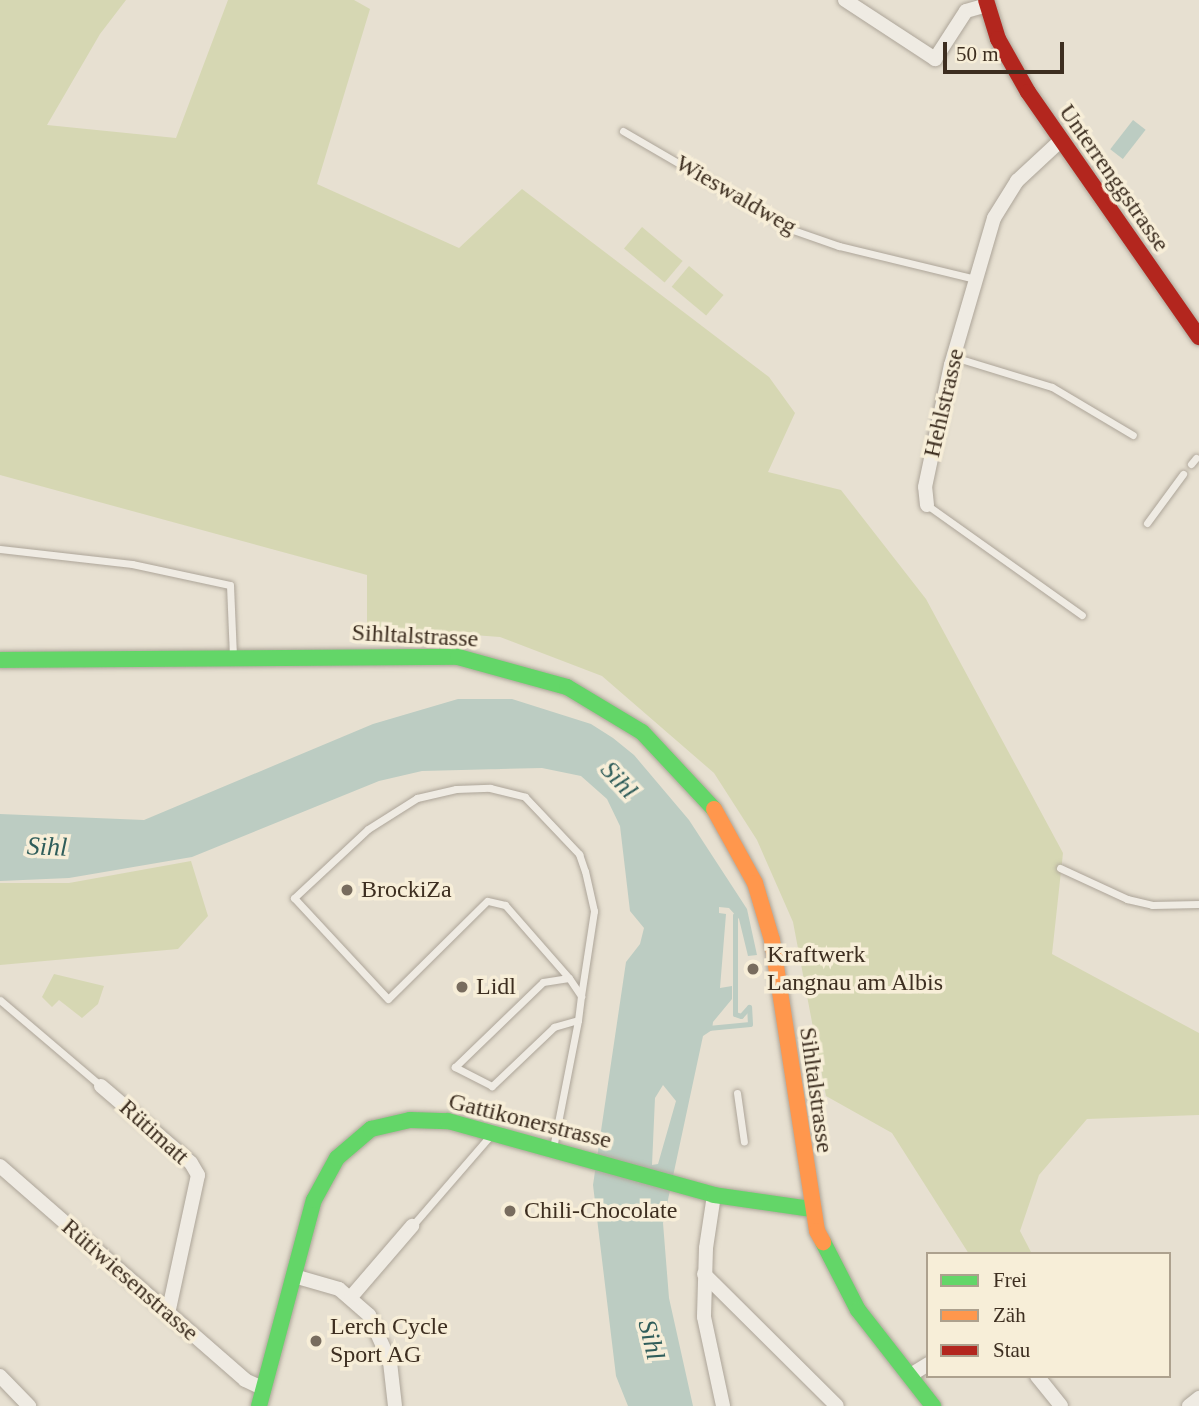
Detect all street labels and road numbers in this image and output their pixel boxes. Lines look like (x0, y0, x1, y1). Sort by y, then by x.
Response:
street label: Unterrenggstrasse (1053, 99, 1175, 257)
street label: Wieswaldweg (670, 149, 802, 241)
street label: Hehlstrasse (918, 346, 970, 460)
street label: Sihltalstrasse (351, 618, 479, 654)
street label: Sihltalstrasse (793, 1025, 839, 1155)
street label: Gattikonerstrasse (446, 1087, 614, 1155)
street label: Rütimatt (113, 1093, 195, 1171)
street label: Rütiwiesenstrasse (56, 1213, 204, 1347)

